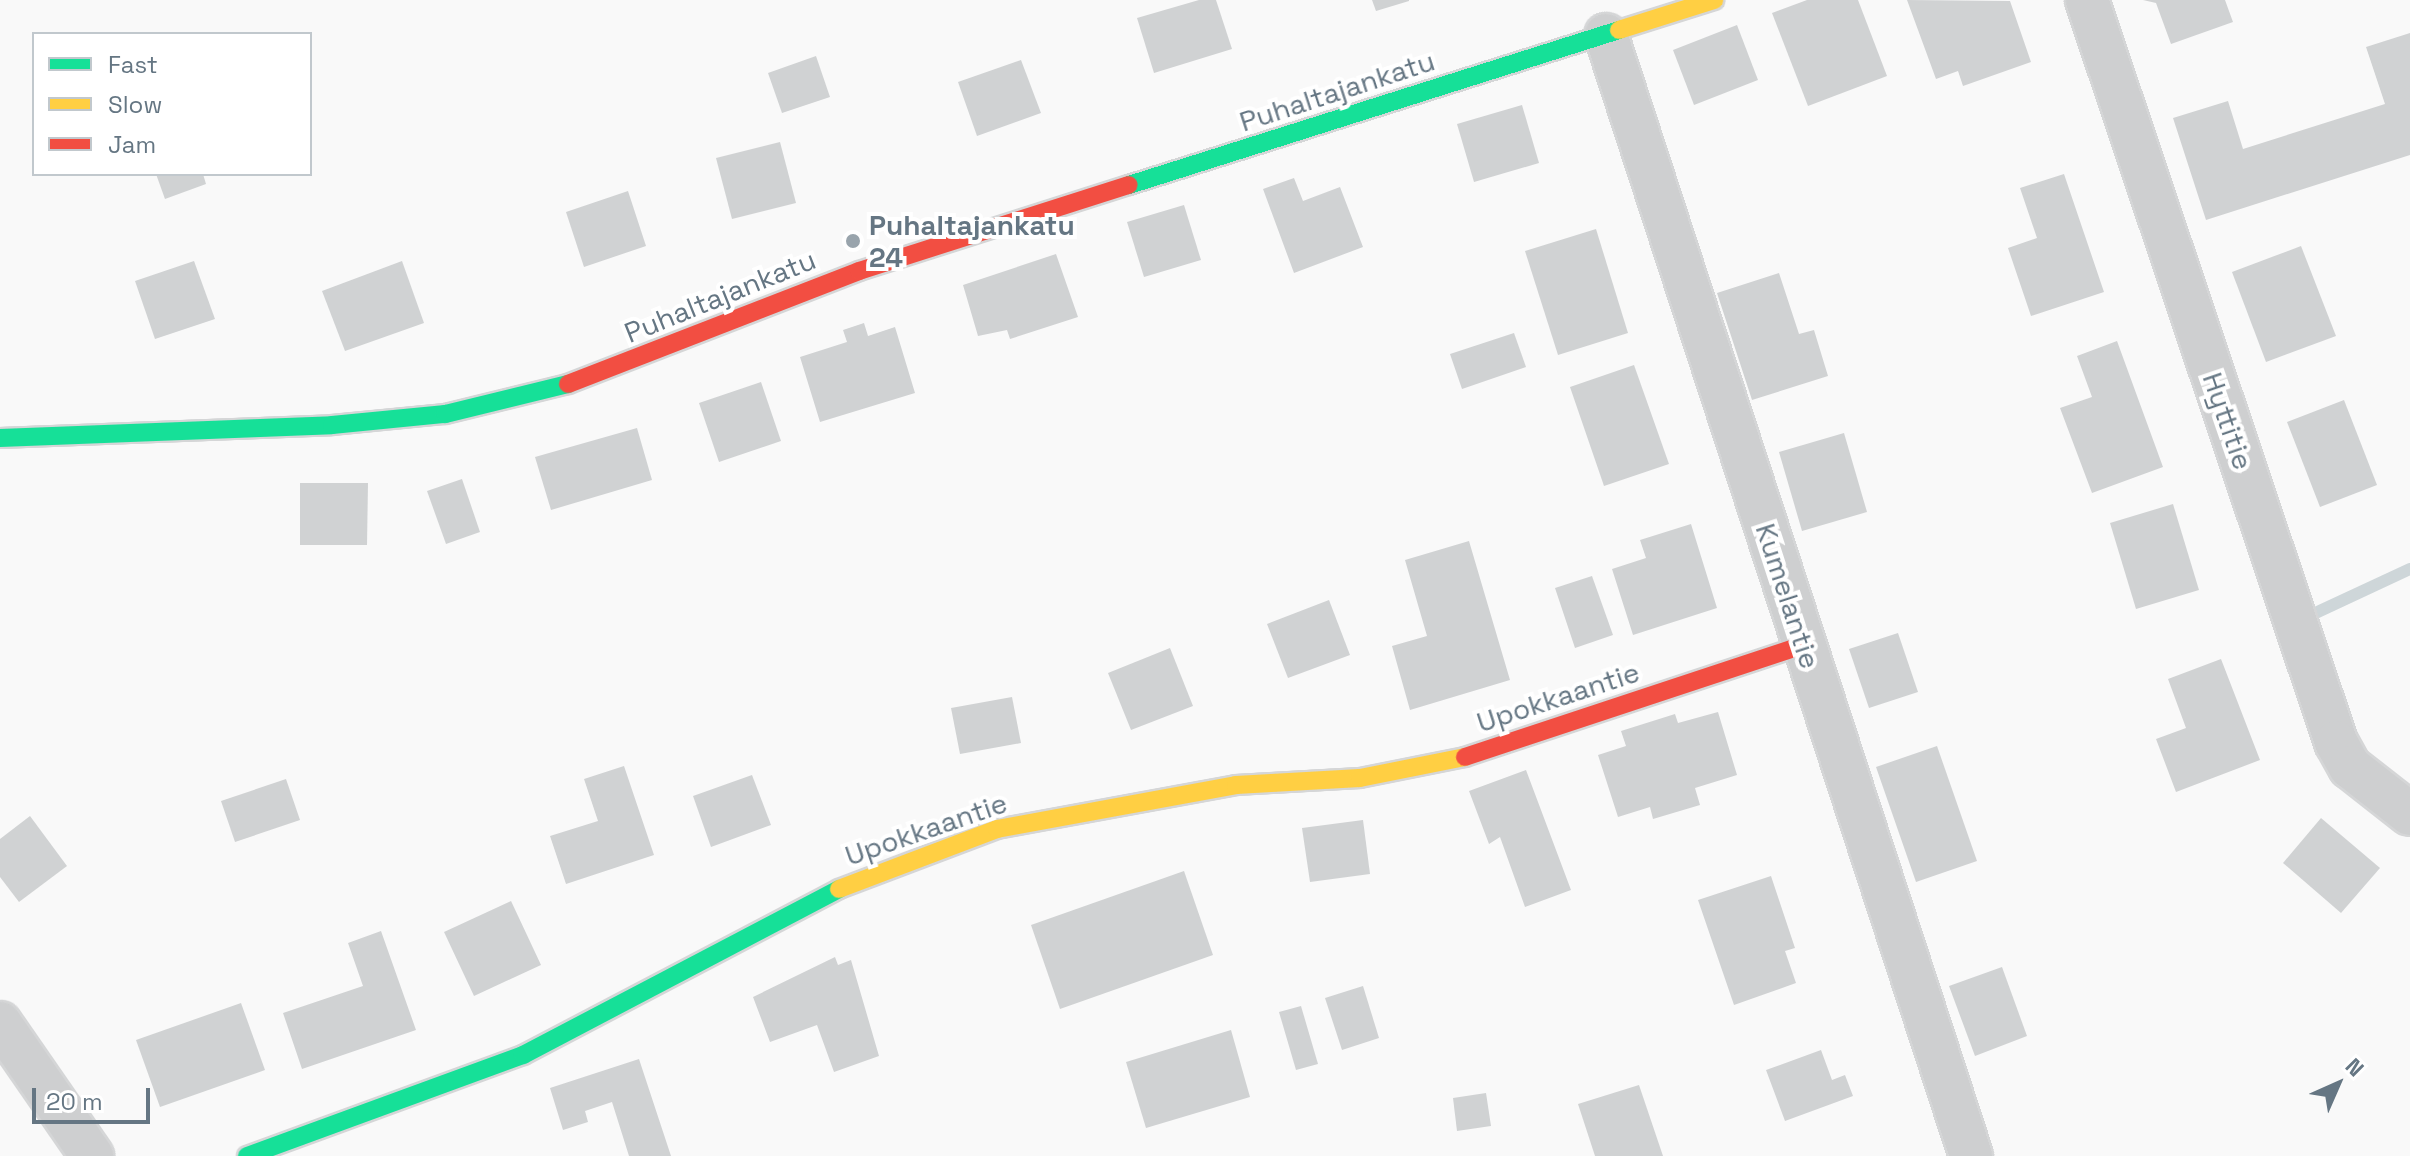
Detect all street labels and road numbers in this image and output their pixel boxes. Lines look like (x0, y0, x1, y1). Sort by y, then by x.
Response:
street label: Puhaltajankatu (1235, 44, 1439, 138)
street label: Puhaltajankatu (620, 242, 820, 350)
street label: Hyttitie (2196, 368, 2260, 474)
street label: Kumelantie (1749, 519, 1827, 673)
street label: Upokkaantie (1472, 655, 1644, 739)
street label: Upokkaantie (841, 786, 1011, 872)

